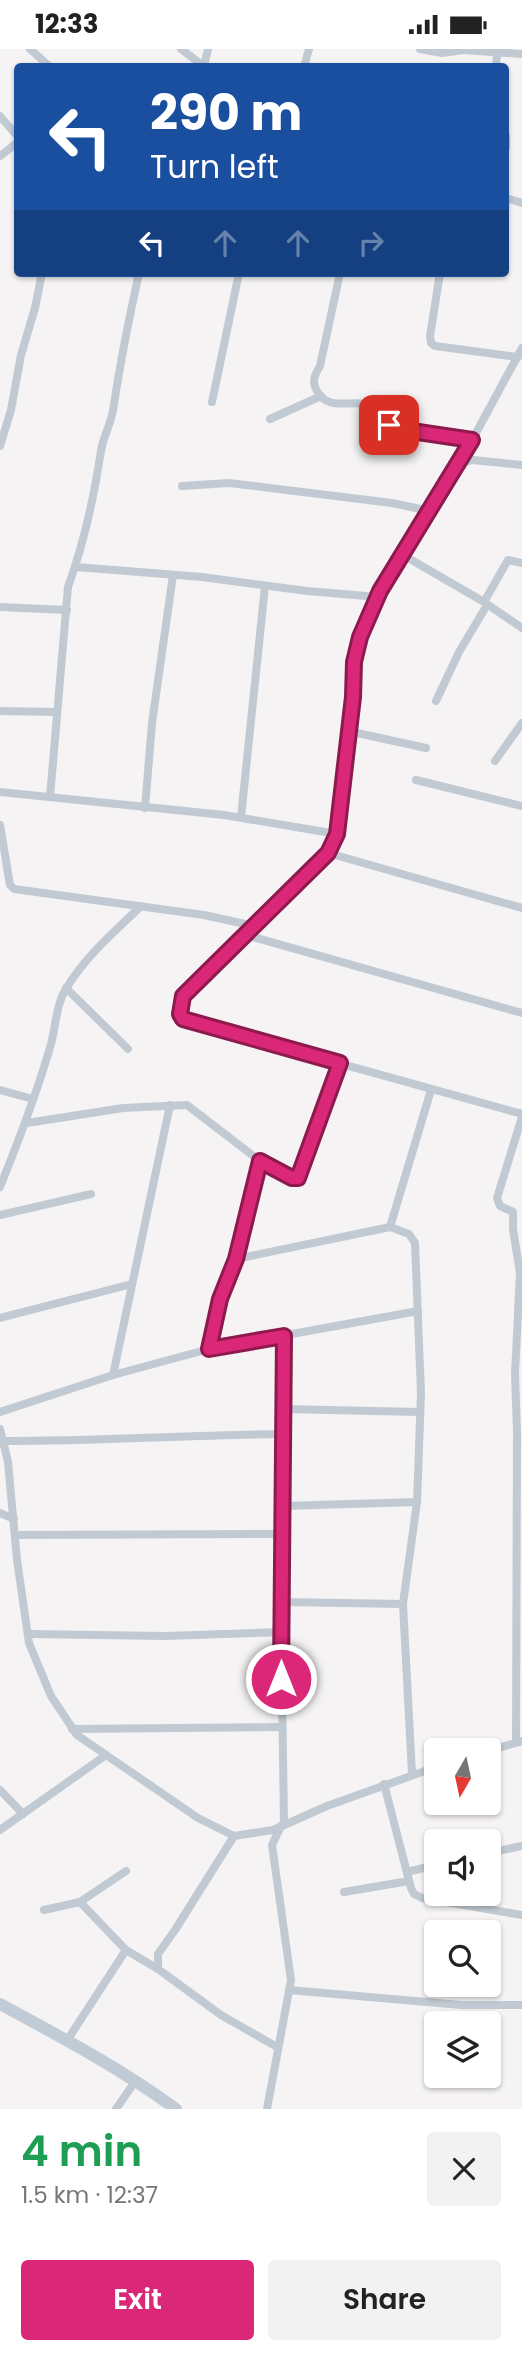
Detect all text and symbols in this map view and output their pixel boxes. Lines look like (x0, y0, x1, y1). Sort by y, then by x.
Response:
text: 12:33 (35, 6, 98, 42)
text: 290 m (150, 79, 302, 147)
icon: left (35, 91, 126, 182)
text: Turn left (150, 144, 279, 189)
icon: left (133, 224, 171, 262)
icon: ahead (206, 224, 244, 262)
icon: ahead (279, 224, 317, 262)
icon: right (352, 224, 390, 262)
pin (359, 395, 419, 455)
icon: arrive (370, 406, 408, 444)
position arrow (244, 1642, 318, 1716)
north arrow (424, 1738, 500, 1815)
map controls (424, 1738, 501, 2088)
button: sound (424, 1829, 501, 1906)
button: search (424, 1920, 501, 1997)
button: layers (424, 2011, 501, 2088)
text: 4 min (21, 2122, 142, 2181)
button: close (427, 2132, 501, 2206)
text: 1.5 km · 12:37 (21, 2179, 158, 2211)
button: Exit (21, 2260, 254, 2340)
button: Share (268, 2260, 501, 2340)

